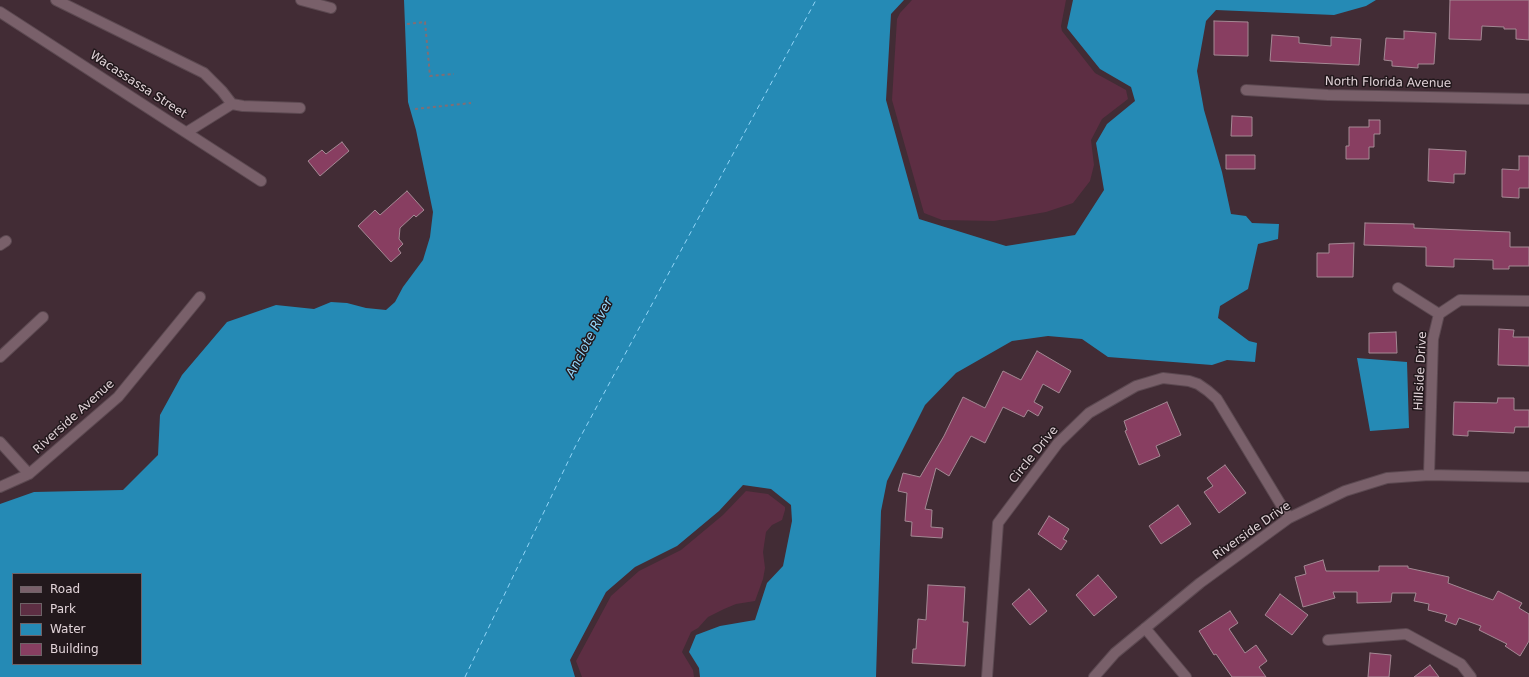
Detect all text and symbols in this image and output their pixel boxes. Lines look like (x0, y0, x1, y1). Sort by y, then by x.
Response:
street label: Wacassassa Street (87, 48, 189, 122)
street label: North Florida Avenue (1325, 75, 1451, 91)
water label: Anclote River (563, 296, 617, 380)
street label: Hillside Drive (1412, 331, 1430, 411)
street label: Riverside Avenue (31, 377, 117, 457)
street label: Circle Drive (1007, 423, 1061, 487)
street label: Riverside Drive (1210, 499, 1294, 563)
legend (12, 573, 142, 665)
text: Road (50, 582, 80, 596)
text: Park (50, 602, 76, 616)
text: Water (50, 622, 85, 636)
text: Building (50, 642, 99, 656)

